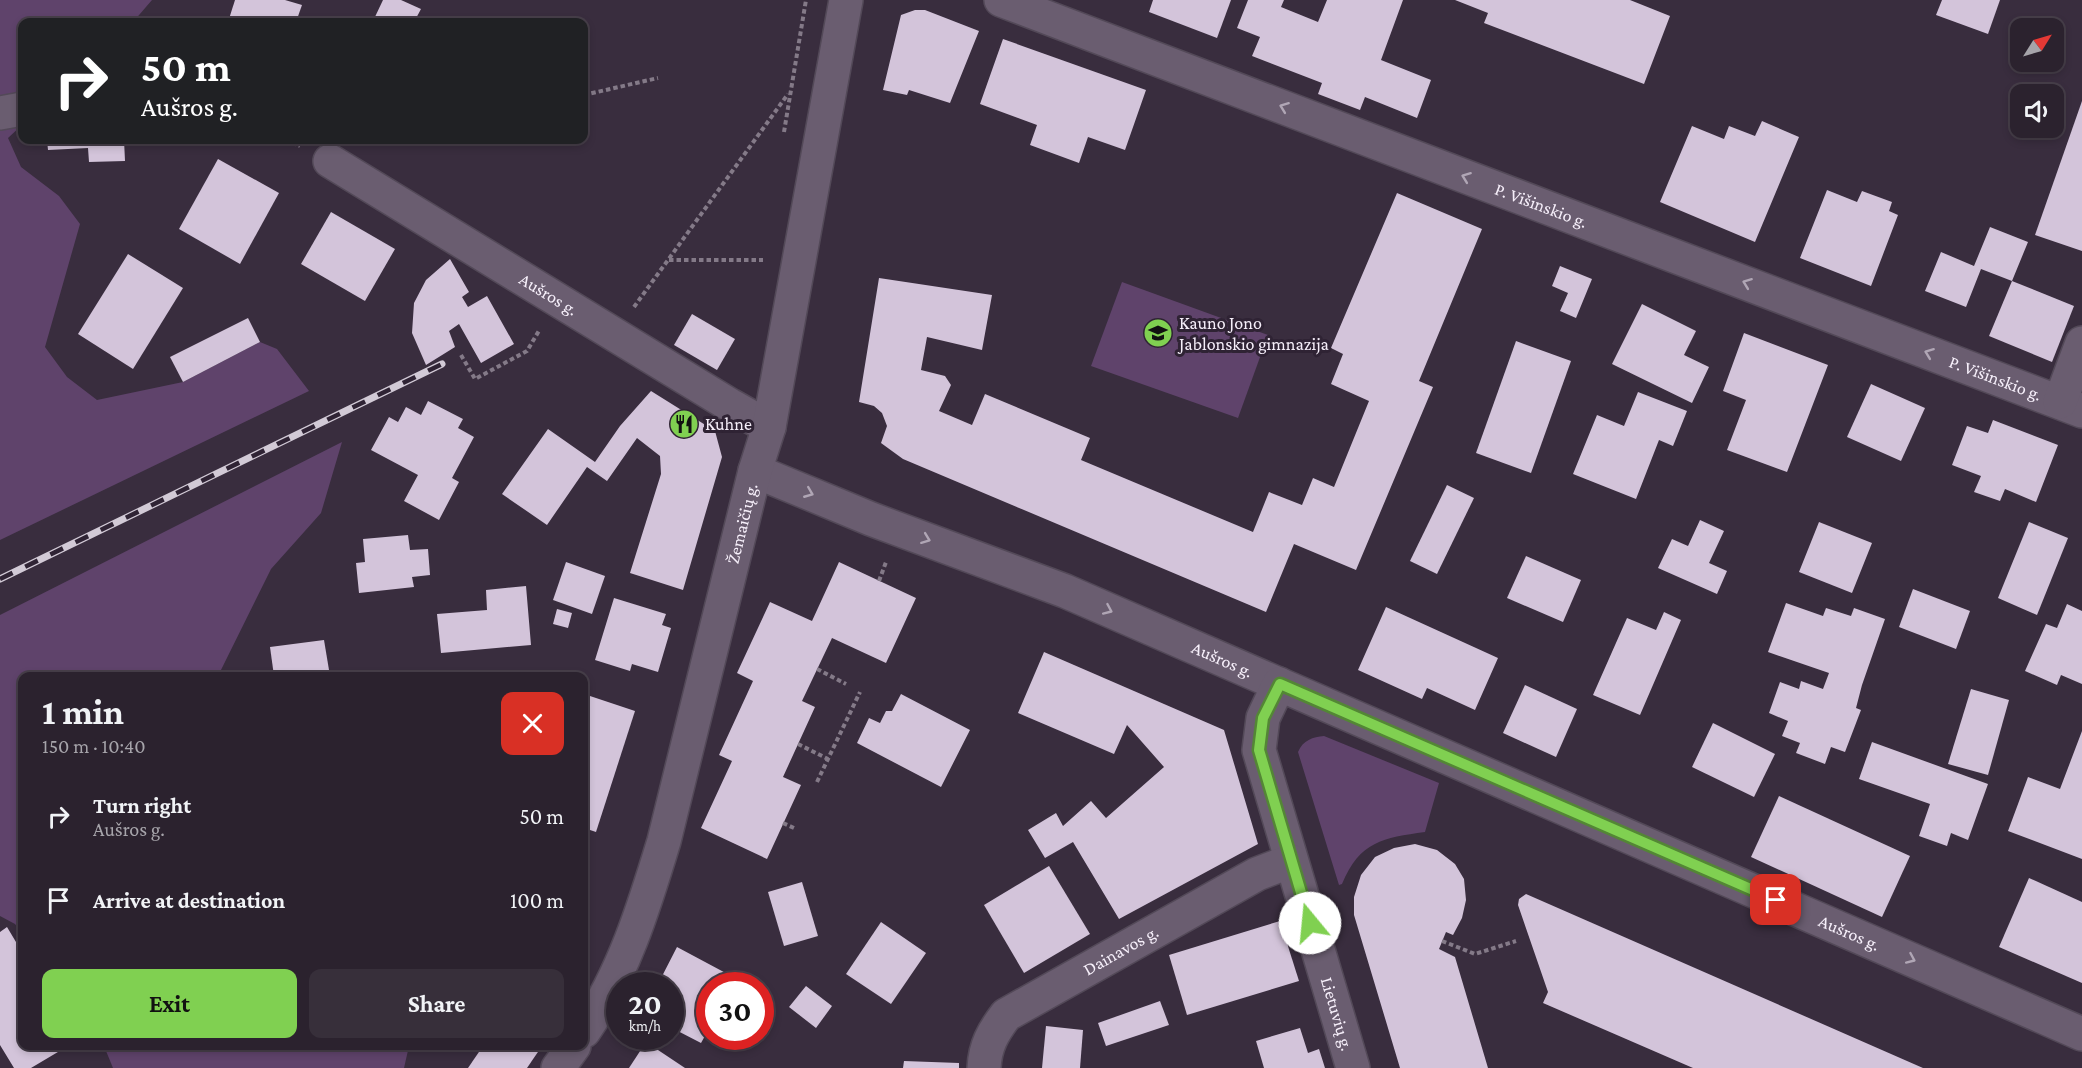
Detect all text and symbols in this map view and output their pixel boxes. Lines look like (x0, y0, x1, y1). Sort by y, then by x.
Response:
north arrow (2010, 18, 2064, 72)
map controls (2010, 18, 2064, 138)
icon: right (42, 42, 120, 120)
text: 50 m (141, 43, 231, 90)
button: sound (2010, 84, 2064, 138)
text: Aušros g. (141, 92, 238, 122)
one-way arrow (1279, 102, 1290, 115)
one-way arrow (1462, 171, 1472, 184)
street label: P. Višinskio g. (1492, 179, 1590, 232)
street label: Aušros g. (516, 269, 581, 320)
one-way arrow (1742, 278, 1753, 291)
place label: Kauno Jono Jablonskio gimnazija (1177, 313, 1329, 355)
school or university icon: Kauno Jono Jablonskio gimnazija (1142, 317, 1174, 349)
one-way arrow (1924, 347, 1935, 360)
street label: P. Višinskio g. (1946, 351, 2045, 405)
restaurant icon: Kuhne (668, 408, 700, 440)
place label: Kuhne (705, 414, 752, 434)
street label: Žemaičių g. (723, 481, 762, 566)
one-way arrow (803, 485, 814, 498)
one-way arrow (920, 532, 931, 544)
one-way arrow (1101, 603, 1112, 615)
street label: Aušros g. (1189, 637, 1256, 682)
text: 1 min (42, 692, 124, 732)
button: close (501, 692, 564, 755)
text: 150 m · 10:40 (42, 735, 146, 757)
text: Turn right (93, 793, 191, 818)
icon: right (42, 800, 75, 833)
text: 50 m (519, 804, 564, 829)
text: Aušros g. (93, 818, 165, 840)
pin (1750, 874, 1801, 925)
icon: arrive (1759, 883, 1792, 916)
icon: arrive (42, 884, 75, 917)
text: Arrive at destination (93, 888, 285, 913)
text: 100 m (510, 888, 564, 913)
position arrow (1278, 891, 1342, 955)
street label: Aušros g. (1816, 911, 1883, 955)
street label: Dainavos g. (1080, 921, 1162, 980)
one-way arrow (1904, 952, 1915, 964)
button: Exit (42, 969, 297, 1038)
button: Share (309, 969, 564, 1038)
speed limit sign: 30 (696, 972, 774, 1050)
street label: Lietuvių g. (1317, 975, 1357, 1053)
text: 20 (628, 987, 662, 1020)
text: km/h (629, 1018, 661, 1034)

